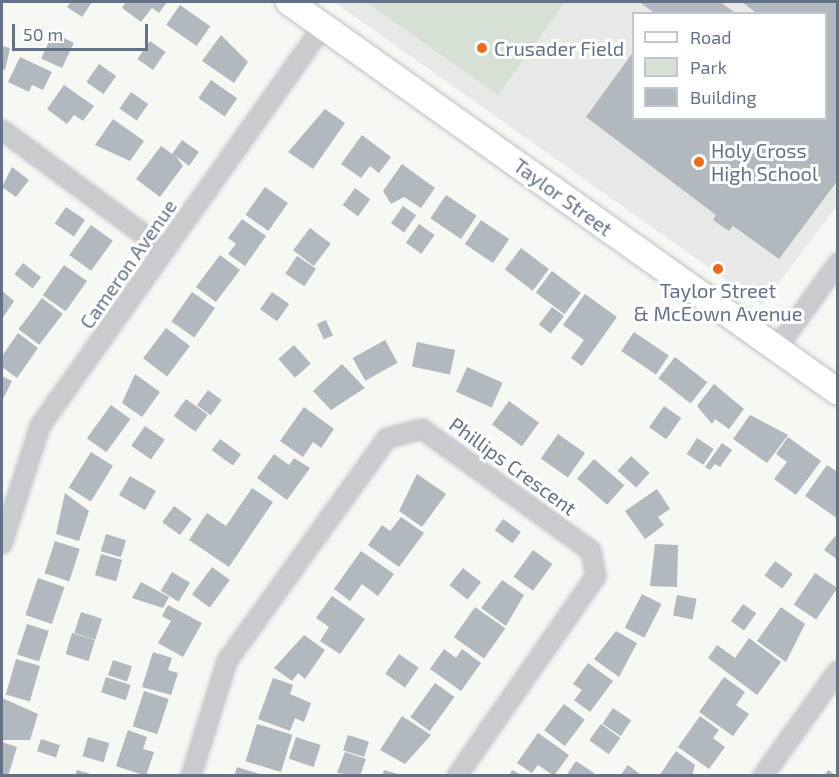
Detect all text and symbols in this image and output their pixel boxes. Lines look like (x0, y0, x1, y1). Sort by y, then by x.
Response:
scale bar (15, 12, 152, 50)
legend (632, 12, 827, 120)
text: 50 m (23, 23, 63, 45)
text: Road (690, 26, 731, 48)
place label: Crusader Field (494, 36, 625, 60)
marker: Crusader Field (475, 41, 489, 55)
text: Park (690, 56, 727, 78)
text: Building (690, 86, 757, 108)
place label: Holy Cross High School (711, 138, 818, 185)
street label: Taylor Street (509, 153, 617, 241)
marker: Holy Cross High School (692, 155, 706, 169)
street label: Cameron Avenue (74, 195, 182, 333)
marker: Taylor Street & McEown Avenue (711, 262, 725, 276)
place label: Taylor Street & McEown Avenue (633, 278, 803, 325)
street label: Phillips Crescent (445, 412, 581, 520)

